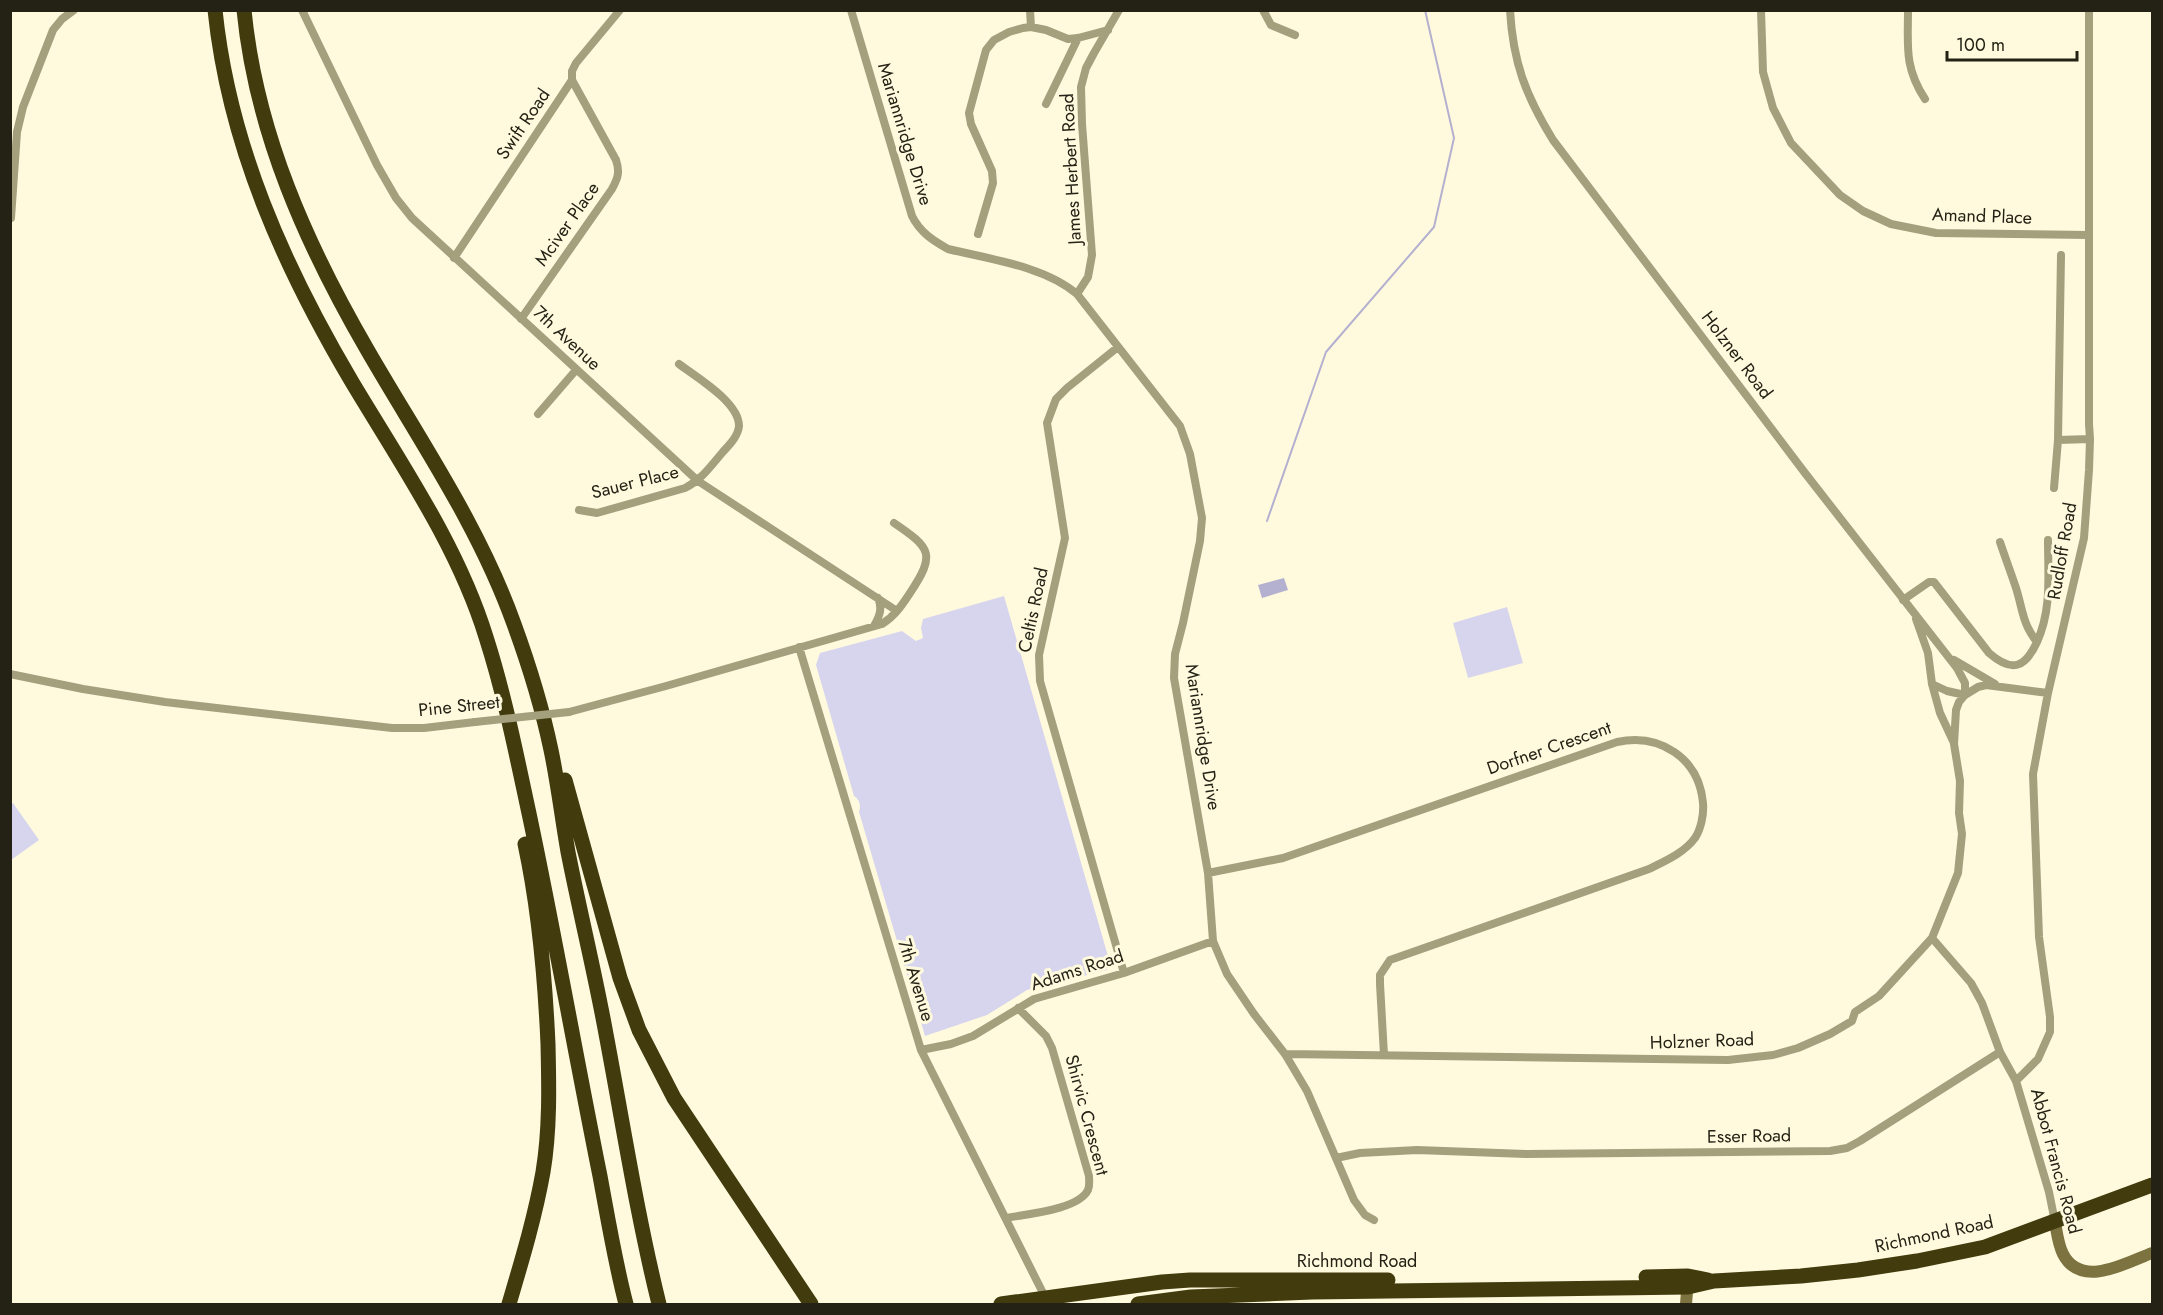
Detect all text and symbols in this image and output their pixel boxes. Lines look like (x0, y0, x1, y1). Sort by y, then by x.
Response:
scale bar (1947, 24, 2078, 62)
text: 100 m (1956, 32, 2005, 58)
street label: Mariannridge Drive (871, 60, 939, 208)
street label: Swift Road (490, 83, 556, 165)
street label: James Herbert Road (1054, 93, 1088, 247)
street label: Mciver Place (529, 177, 605, 271)
street label: Amand Place (1931, 201, 2033, 231)
street label: 7th Avenue (527, 300, 607, 376)
street label: Holzner Road (1695, 306, 1779, 404)
street label: Sauer Place (589, 459, 681, 505)
street label: Rudloff Road (2041, 500, 2083, 602)
street label: Celtis Road (1011, 565, 1055, 655)
street label: Mariannridge Drive (1179, 662, 1227, 812)
street label: Pine Street (417, 689, 502, 723)
street label: Dorfner Crescent (1483, 714, 1615, 781)
street label: 7th Avenue (891, 936, 941, 1024)
street label: Adams Road (1027, 943, 1127, 997)
street label: Holzner Road (1649, 1026, 1755, 1056)
street label: Shirvic Crescent (1058, 1052, 1116, 1179)
street label: Abbot Francis Road (2024, 1085, 2088, 1237)
street label: Esser Road (1707, 1122, 1791, 1150)
street label: Richmond Road (1872, 1209, 1996, 1259)
street label: Richmond Road (1297, 1248, 1417, 1274)

